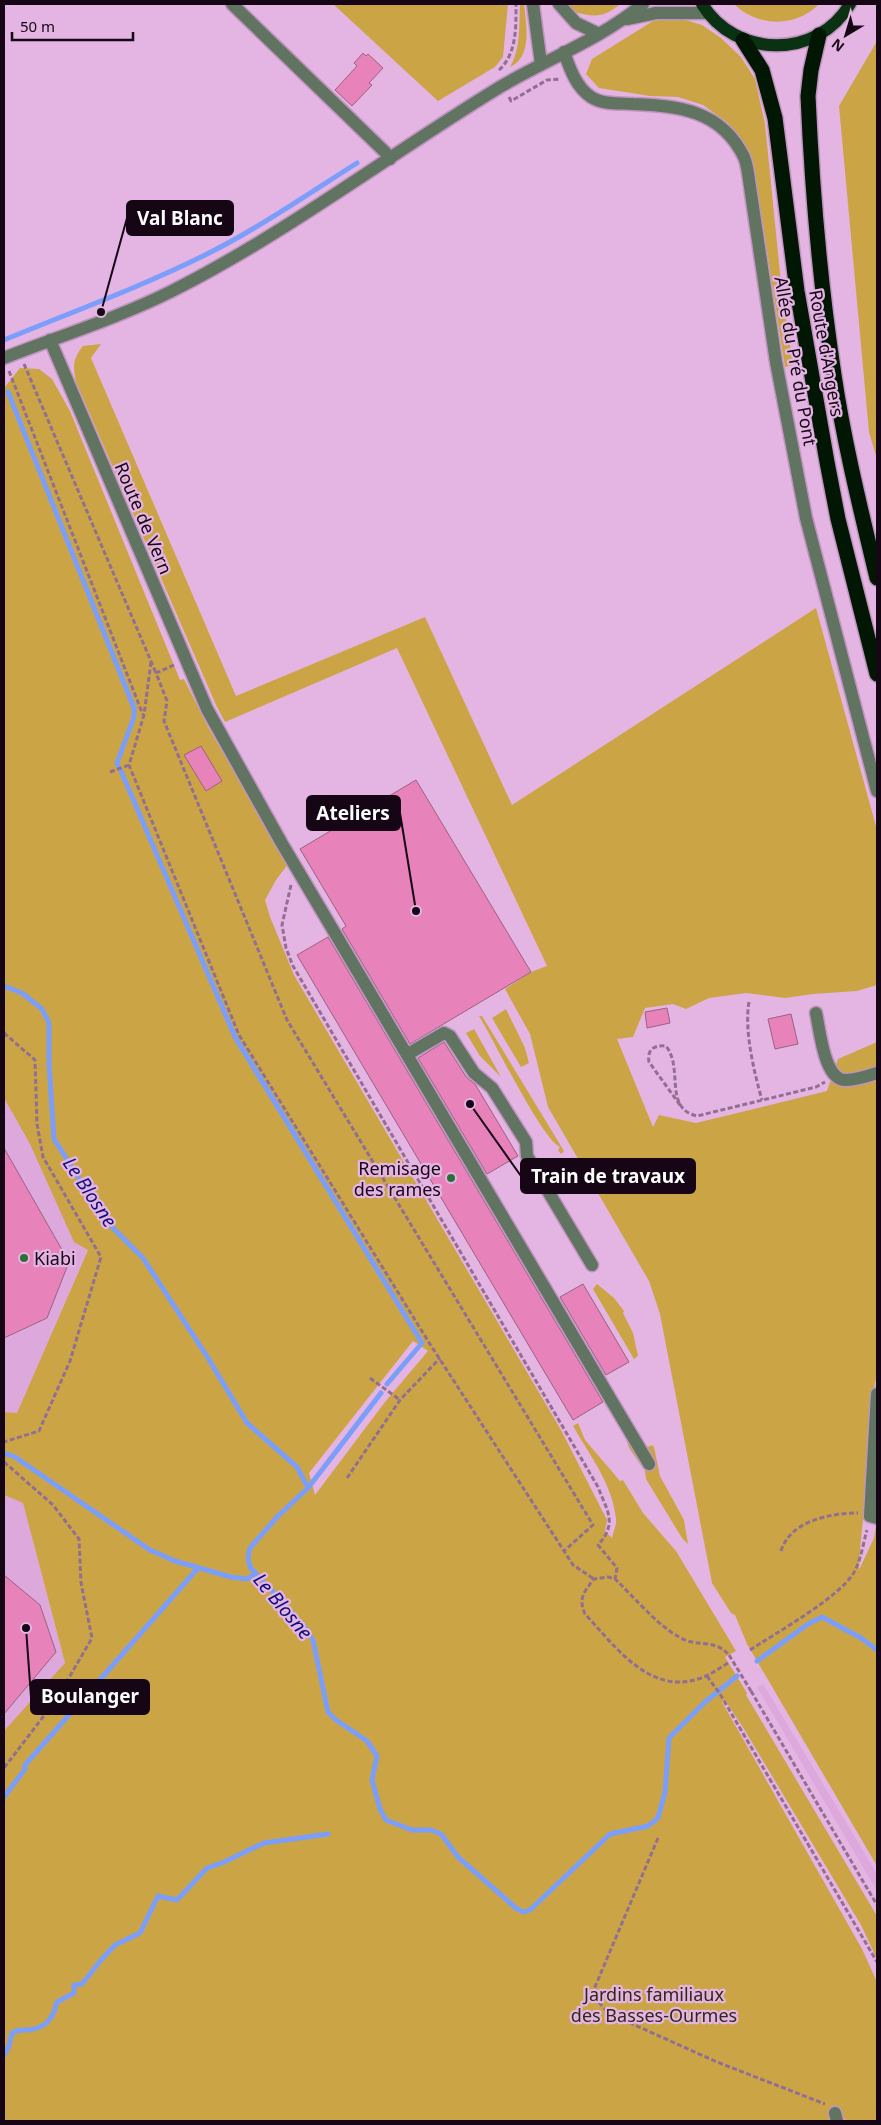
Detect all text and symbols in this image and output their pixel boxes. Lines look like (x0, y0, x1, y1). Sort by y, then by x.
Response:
scale bar (12, 10, 134, 42)
north arrow (821, 10, 871, 60)
text: 50 m (20, 16, 55, 36)
text: N (827, 35, 848, 57)
callout: Val Blanc (127, 201, 233, 235)
text: Val Blanc (137, 205, 223, 231)
street label: Allée du Pré du Pont (769, 274, 823, 448)
street label: Route d'Angers (804, 288, 850, 418)
street label: Route de Vern (110, 458, 178, 578)
callout: Ateliers (307, 796, 400, 830)
text: Ateliers (316, 800, 390, 826)
water label: Le Blosne (57, 1152, 123, 1232)
place label: Remisage des rames (354, 1156, 441, 1201)
callout: Train de travaux (521, 1159, 695, 1193)
text: Train de travaux (531, 1163, 685, 1189)
marker: Remisage des rames (445, 1172, 457, 1184)
place label: Kiabi (34, 1246, 76, 1270)
marker: Kiabi (18, 1252, 30, 1264)
water label: Le Blosne (248, 1567, 318, 1645)
callout: Boulanger (31, 1680, 149, 1714)
text: Boulanger (41, 1683, 140, 1709)
park label: Jardins familiaux des Basses-Ourmes (571, 1982, 737, 2027)

